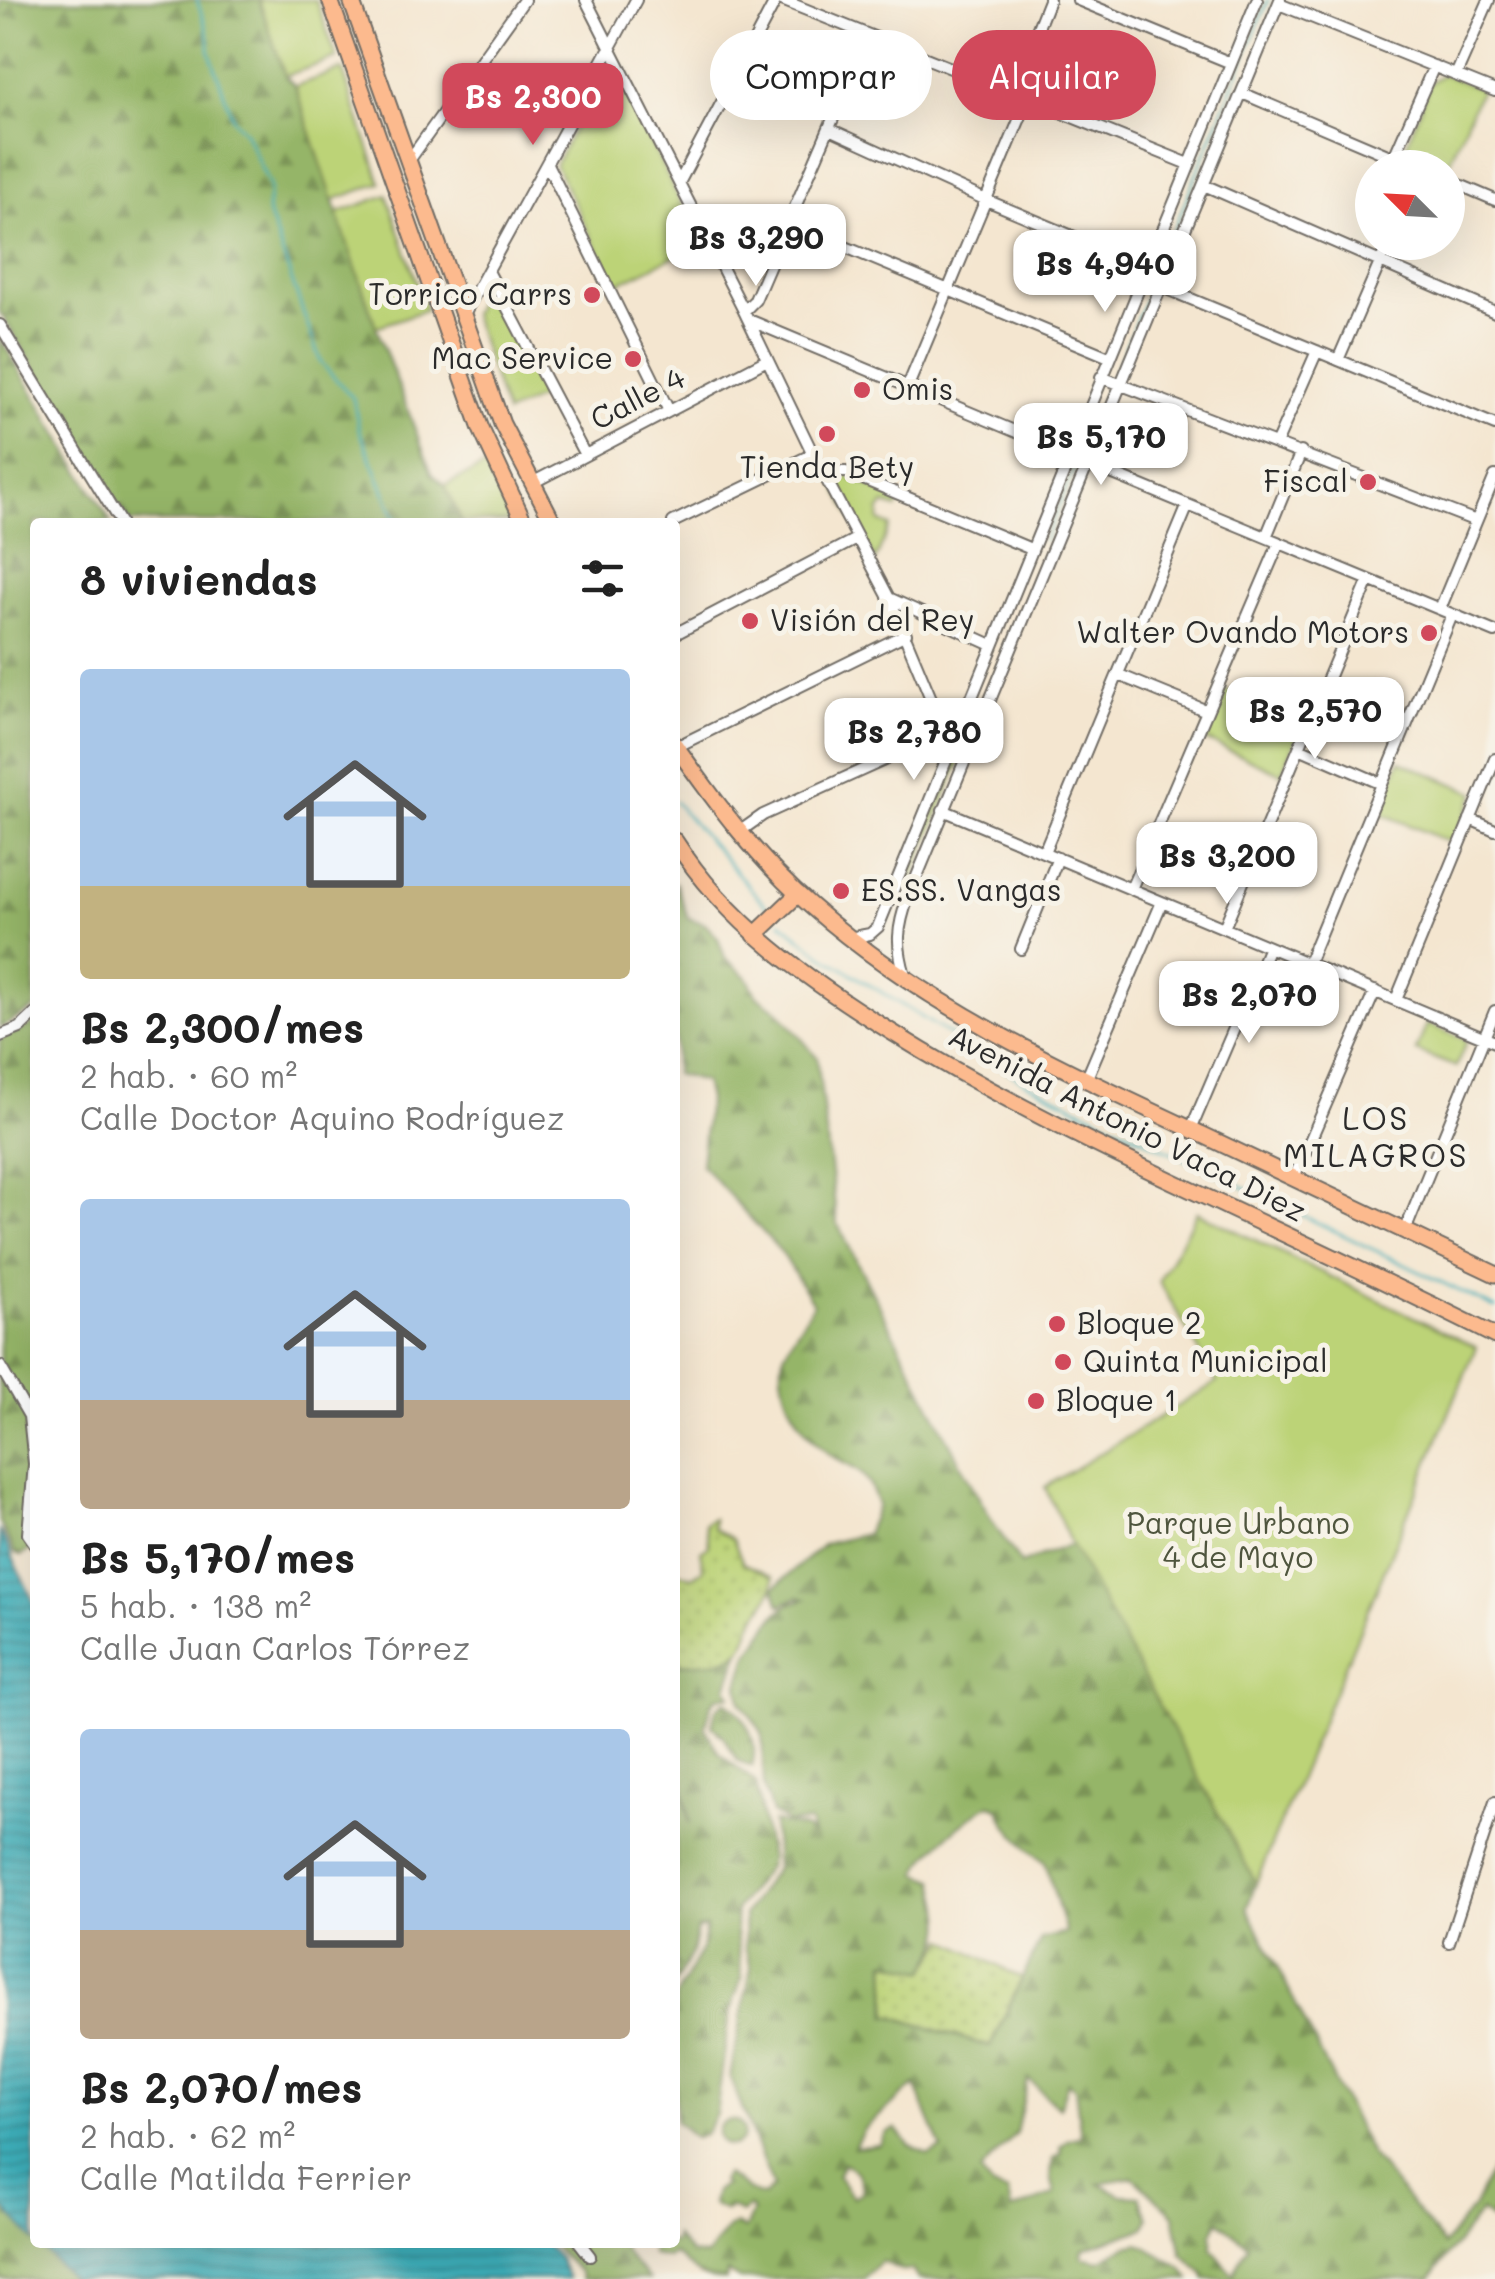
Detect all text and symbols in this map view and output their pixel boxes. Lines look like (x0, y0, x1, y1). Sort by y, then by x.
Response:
chip: Comprar (710, 30, 932, 120)
chip: Alquilar (952, 30, 1156, 120)
pin: Bs 2,300 (430, 63, 636, 148)
text: Bs 2,300 (464, 74, 602, 116)
north arrow (1355, 150, 1465, 260)
map controls (1355, 150, 1465, 260)
pin: Bs 3,290 (653, 204, 859, 289)
text: Bs 3,290 (688, 215, 824, 257)
pin: Bs 4,940 (1002, 230, 1208, 315)
text: Bs 4,940 (1035, 241, 1175, 283)
place label: Torrico Carrs (368, 273, 572, 313)
marker: Torrico Carrs (581, 284, 603, 306)
place label: Mac Service (431, 337, 613, 377)
marker: Mac Service (622, 348, 644, 370)
street label: Calle 4 (583, 356, 691, 438)
place label: Omis (882, 368, 953, 408)
marker: Omis (851, 379, 873, 401)
pin: Bs 5,170 (998, 403, 1204, 488)
text: Bs 5,170 (1036, 414, 1166, 456)
marker: Tienda Bety (816, 423, 838, 445)
place label: Tienda Bety (740, 446, 914, 486)
place label: Fiscal (1264, 460, 1348, 500)
marker: Fiscal (1357, 471, 1379, 493)
text: 8 viviendas (80, 551, 318, 606)
icon: filters (575, 551, 630, 606)
place label: Visión del Rey (770, 599, 974, 639)
marker: Visión del Rey (739, 610, 761, 632)
place label: Walter Ovando Motors (1076, 611, 1409, 651)
marker: Walter Ovando Motors (1418, 622, 1440, 644)
pin: Bs 2,570 (1212, 677, 1418, 762)
text: Bs 2,570 (1248, 688, 1382, 730)
pin: Bs 2,780 (811, 698, 1017, 783)
text: Bs 2,780 (846, 709, 982, 751)
icon: home (265, 734, 445, 914)
pin: Bs 3,200 (1124, 822, 1330, 907)
text: Bs 3,200 (1158, 833, 1296, 875)
place label: ES.SS. Vangas (861, 869, 1062, 909)
marker: ES.SS. Vangas (830, 880, 852, 902)
pin: Bs 2,070 (1146, 961, 1352, 1046)
text: Bs 2,070 (1181, 972, 1317, 1014)
text: Bs 2,300/mes (80, 999, 364, 1054)
street label: Avenida Antonio Vaca Diez (942, 1015, 1313, 1230)
text: 2 hab. · 60 m² (80, 1054, 297, 1096)
text: Calle Doctor Aquino Rodríguez (80, 1096, 564, 1138)
district label: LOS MILAGROS (1283, 1096, 1469, 1175)
icon: home (265, 1264, 445, 1444)
place label: Bloque 2 (1077, 1302, 1201, 1342)
marker: Bloque 2 (1046, 1313, 1068, 1335)
place label: Quinta Municipal (1083, 1340, 1328, 1380)
marker: Quinta Municipal (1052, 1351, 1074, 1373)
place label: Bloque 1 (1056, 1379, 1177, 1419)
marker: Bloque 1 (1025, 1390, 1047, 1412)
park label: Parque Urbano 4 de Mayo (1126, 1502, 1350, 1576)
text: Bs 5,170/mes (80, 1529, 355, 1584)
text: 5 hab. · 138 m² (80, 1584, 311, 1626)
text: Calle Juan Carlos Tórrez (80, 1626, 470, 1668)
icon: home (265, 1794, 445, 1974)
text: Bs 2,070/mes (80, 2059, 362, 2114)
text: 2 hab. · 62 m² (80, 2114, 295, 2156)
text: Calle Matilda Ferrier (80, 2156, 412, 2198)

